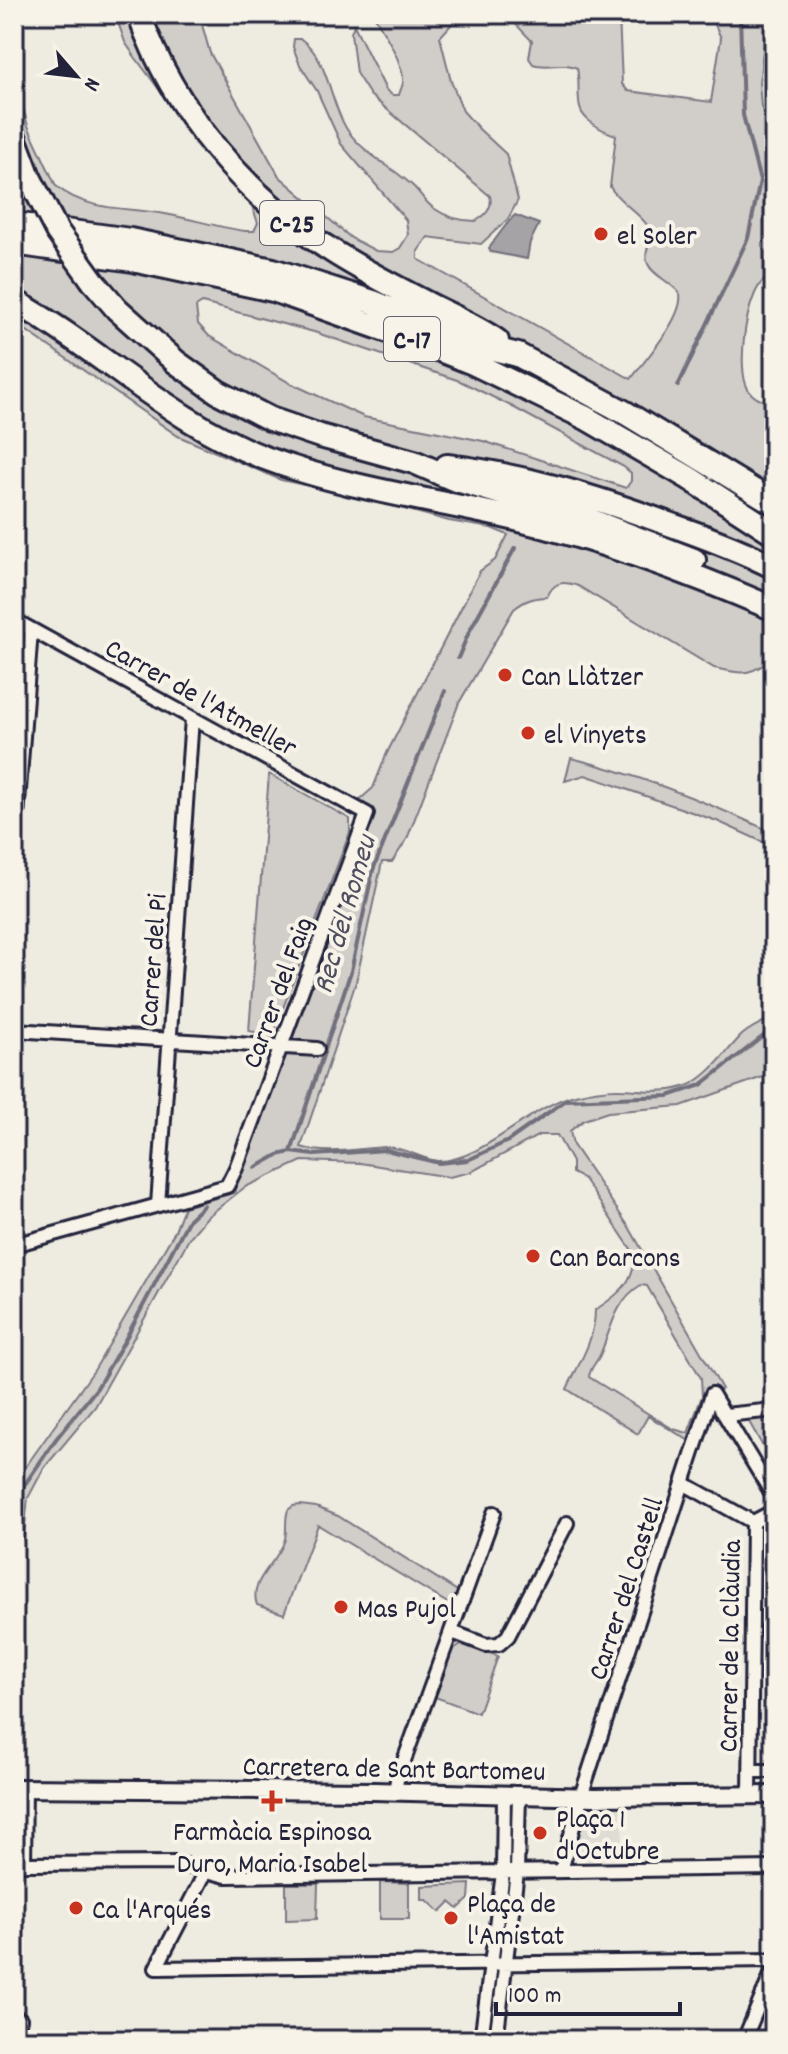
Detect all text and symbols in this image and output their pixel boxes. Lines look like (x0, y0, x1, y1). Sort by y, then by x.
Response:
north arrow (36, 36, 116, 116)
text: N (74, 72, 107, 96)
road number: C-25 (260, 201, 324, 245)
place label: el Soler (617, 219, 697, 259)
marker: el Soler (592, 225, 610, 243)
road number: C-17 (384, 317, 440, 361)
street label: Carrer de l'Atmeller (96, 631, 303, 770)
place label: Can Llàtzer (521, 660, 644, 700)
marker: Can Llàtzer (496, 666, 514, 684)
place label: el Vinyets (544, 718, 647, 758)
marker: el Vinyets (519, 724, 537, 742)
water label: Rec del Romeu (304, 829, 391, 999)
street label: Carrer del Pi (131, 892, 181, 1028)
street label: Carrer del Faig (235, 912, 327, 1075)
place label: Can Barcons (549, 1241, 681, 1281)
marker: Can Barcons (524, 1247, 542, 1265)
street label: Carrer del Castell (580, 1493, 677, 1686)
street label: Carrer de la Clàudia (711, 1538, 755, 1753)
place label: Mas Pujol (357, 1592, 456, 1632)
marker: Mas Pujol (332, 1598, 350, 1616)
street label: Carretera de Sant Bartomeu (242, 1749, 546, 1795)
marker: Farmàcia Espinosa Duro, Maria Isabel (263, 1792, 281, 1810)
place label: Plaça 1 d'Octubre (556, 1802, 659, 1874)
place label: Farmàcia Espinosa Duro, Maria Isabel (173, 1815, 372, 1887)
marker: Plaça 1 d'Octubre (531, 1824, 549, 1842)
place label: Plaça de l'Amistat (467, 1887, 564, 1959)
place label: Ca l'Arqués (92, 1893, 212, 1933)
marker: Ca l'Arqués (67, 1899, 85, 1917)
marker: Plaça de l'Amistat (442, 1909, 460, 1927)
scale bar (496, 1966, 680, 2016)
text: 100 m (508, 1980, 561, 2014)

